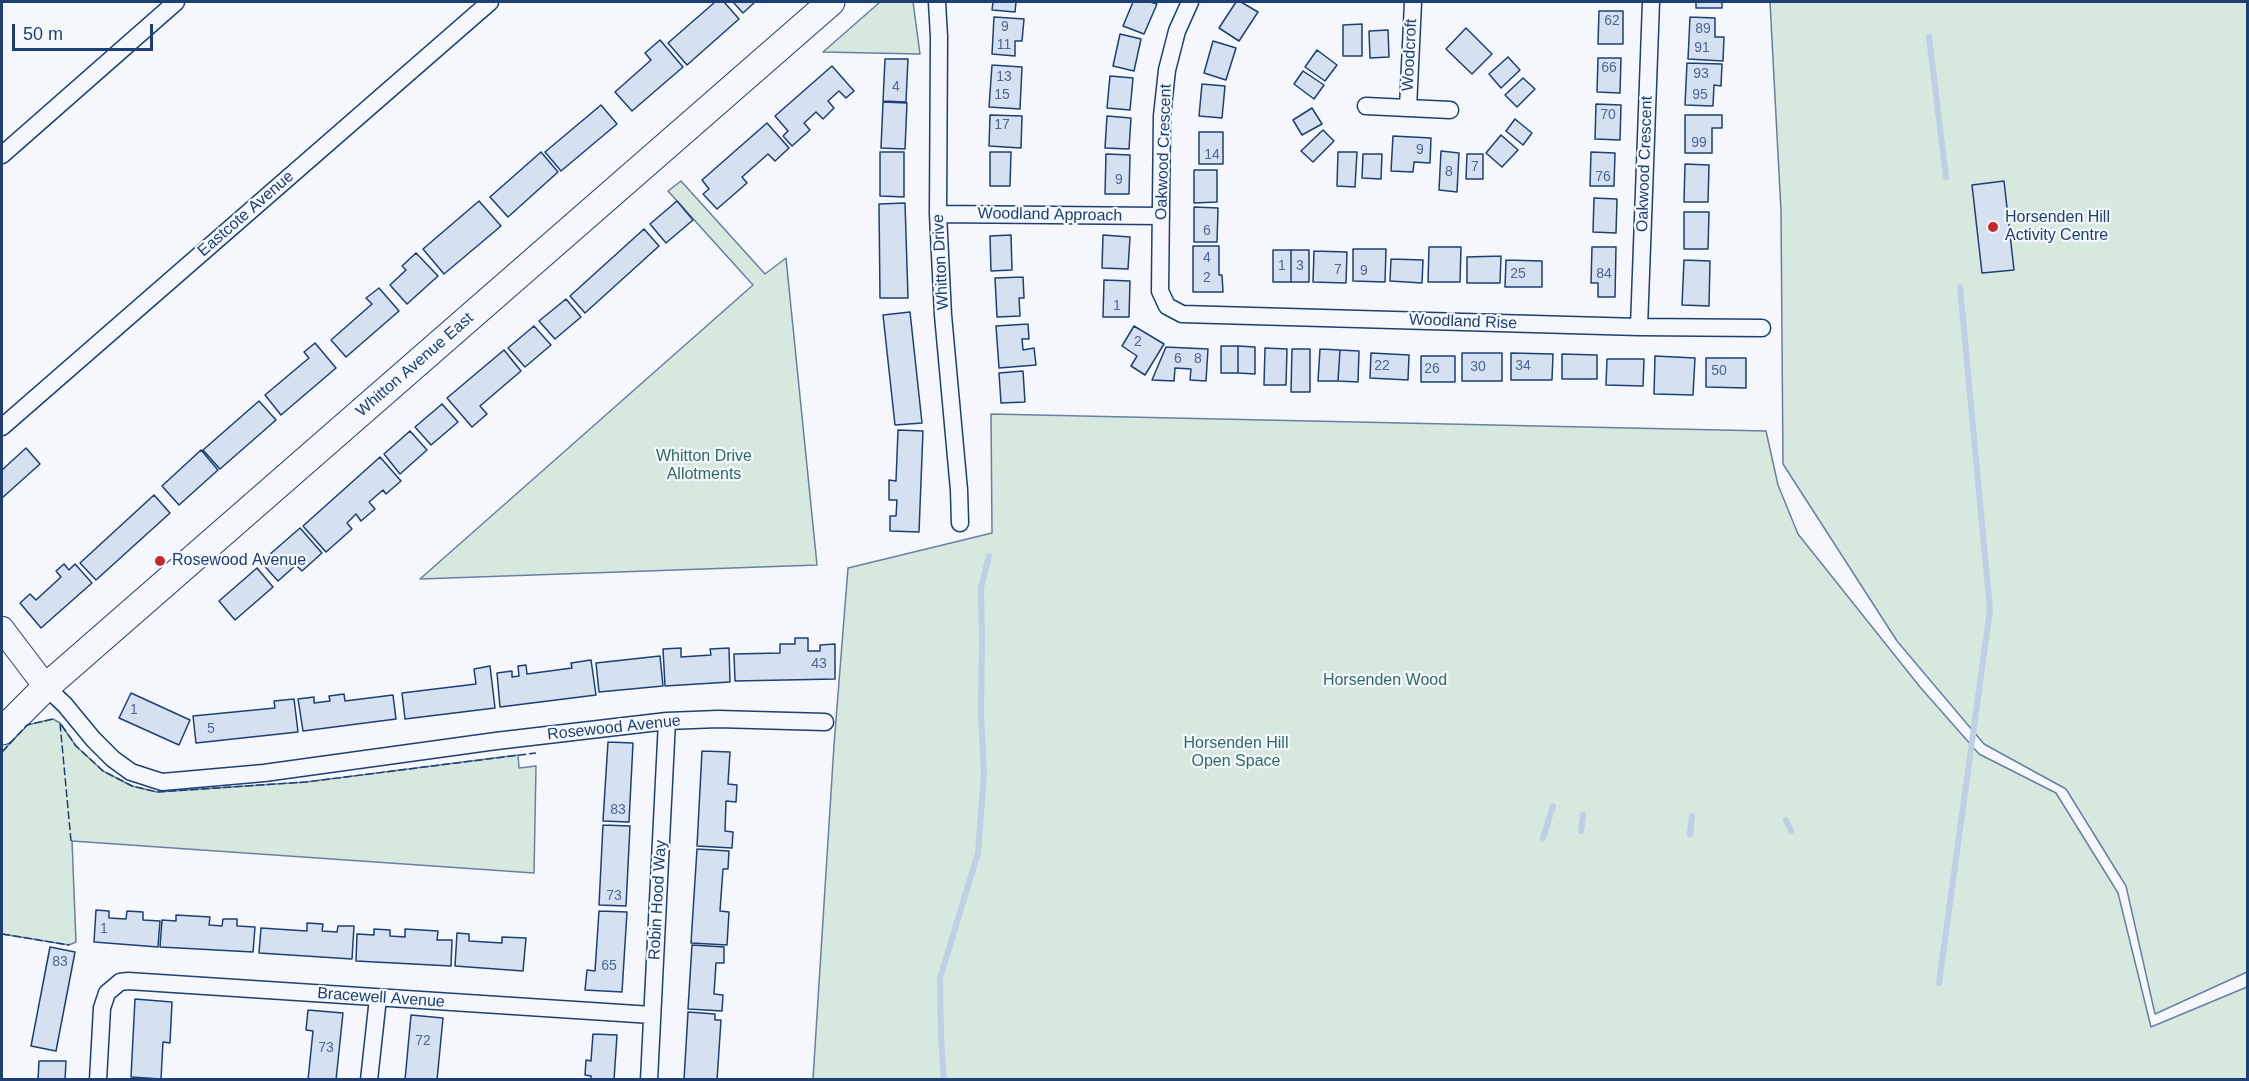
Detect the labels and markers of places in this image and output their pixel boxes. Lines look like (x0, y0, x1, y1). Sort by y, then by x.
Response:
place label: Horsenden Hill Activity Centre (2005, 208, 2110, 246)
marker: Horsenden Hill Activity Centre (1986, 220, 2000, 234)
place label: Rosewood Avenue (172, 551, 306, 571)
marker: Rosewood Avenue (153, 554, 167, 568)

